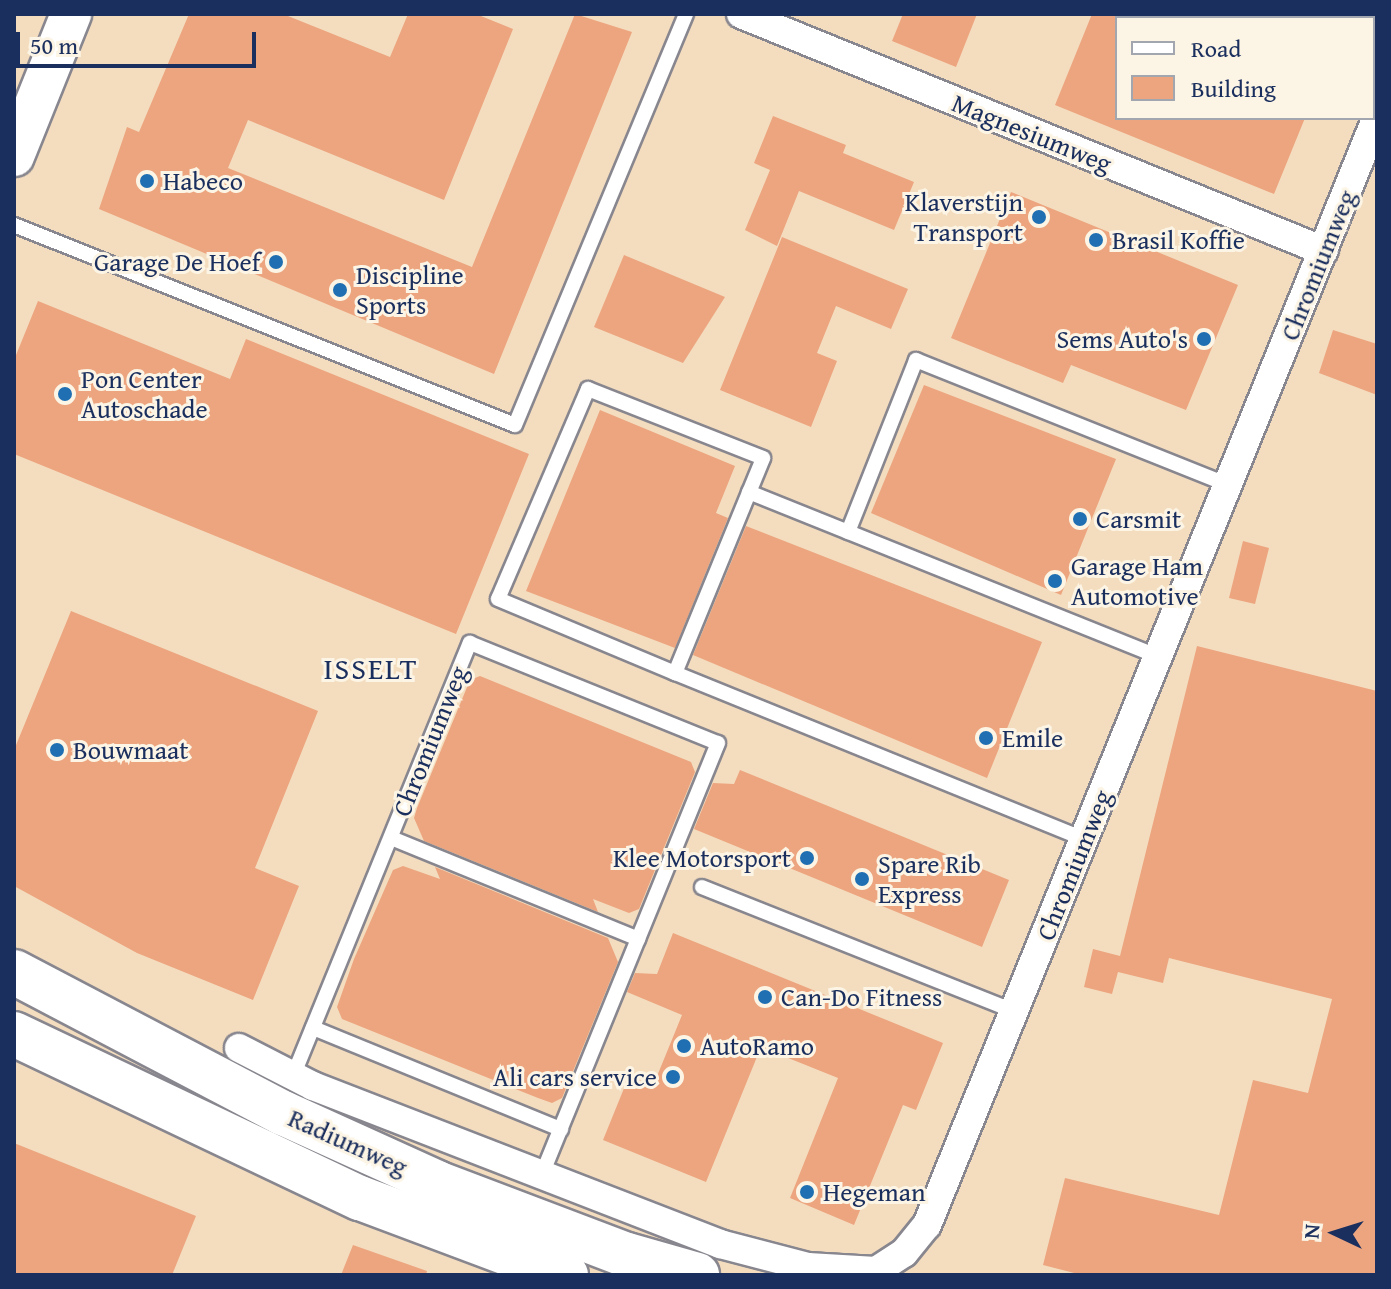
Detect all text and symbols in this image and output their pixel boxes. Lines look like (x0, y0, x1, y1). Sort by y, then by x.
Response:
scale bar (20, 16, 260, 66)
legend (1115, 16, 1375, 120)
text: 50 m (30, 28, 78, 63)
text: Road (1191, 31, 1241, 66)
text: Building (1191, 71, 1276, 106)
street label: Magnesiumweg (948, 87, 1116, 179)
place label: Habeco (163, 165, 243, 197)
marker: Habeco (138, 172, 156, 190)
street label: Chromiumweg (1274, 185, 1362, 345)
place label: Klaverstijn Transport (905, 186, 1023, 248)
marker: Klaverstijn Transport (1030, 208, 1048, 226)
place label: Brasil Koffie (1112, 224, 1245, 256)
marker: Brasil Koffie (1087, 231, 1105, 249)
place label: Garage De Hoef (94, 246, 260, 278)
marker: Garage De Hoef (267, 253, 285, 271)
place label: Discipline Sports (356, 259, 464, 320)
marker: Discipline Sports (331, 281, 349, 299)
place label: Sems Auto's (1057, 323, 1188, 355)
marker: Sems Auto's (1195, 330, 1213, 348)
place label: Pon Center Autoschade (81, 363, 208, 424)
marker: Pon Center Autoschade (56, 385, 74, 403)
place label: Carsmit (1096, 503, 1181, 535)
marker: Carsmit (1071, 510, 1089, 528)
place label: Garage Ham Automotive (1071, 550, 1203, 612)
marker: Garage Ham Automotive (1046, 572, 1064, 590)
district label: ISSELT (323, 650, 419, 686)
street label: Chromiumweg (386, 661, 474, 821)
place label: Emile (1002, 722, 1063, 754)
marker: Emile (977, 729, 995, 747)
place label: Bouwmaat (73, 734, 189, 766)
marker: Bouwmaat (48, 741, 66, 759)
street label: Chromiumweg (1030, 785, 1118, 945)
place label: Klee Motorsport (613, 842, 791, 874)
place label: Spare Rib Express (878, 848, 981, 910)
marker: Klee Motorsport (798, 849, 816, 867)
marker: Spare Rib Express (853, 870, 871, 888)
place label: Can-Do Fitness (781, 981, 942, 1013)
marker: Can-Do Fitness (756, 988, 774, 1006)
place label: AutoRamo (700, 1030, 814, 1062)
marker: AutoRamo (675, 1037, 693, 1055)
place label: Ali cars service (493, 1061, 657, 1093)
marker: Ali cars service (664, 1068, 682, 1086)
street label: Radiumweg (284, 1102, 412, 1182)
place label: Hegeman (823, 1176, 926, 1208)
marker: Hegeman (798, 1183, 816, 1201)
north arrow (1295, 1193, 1375, 1273)
text: N (1295, 1223, 1328, 1240)

